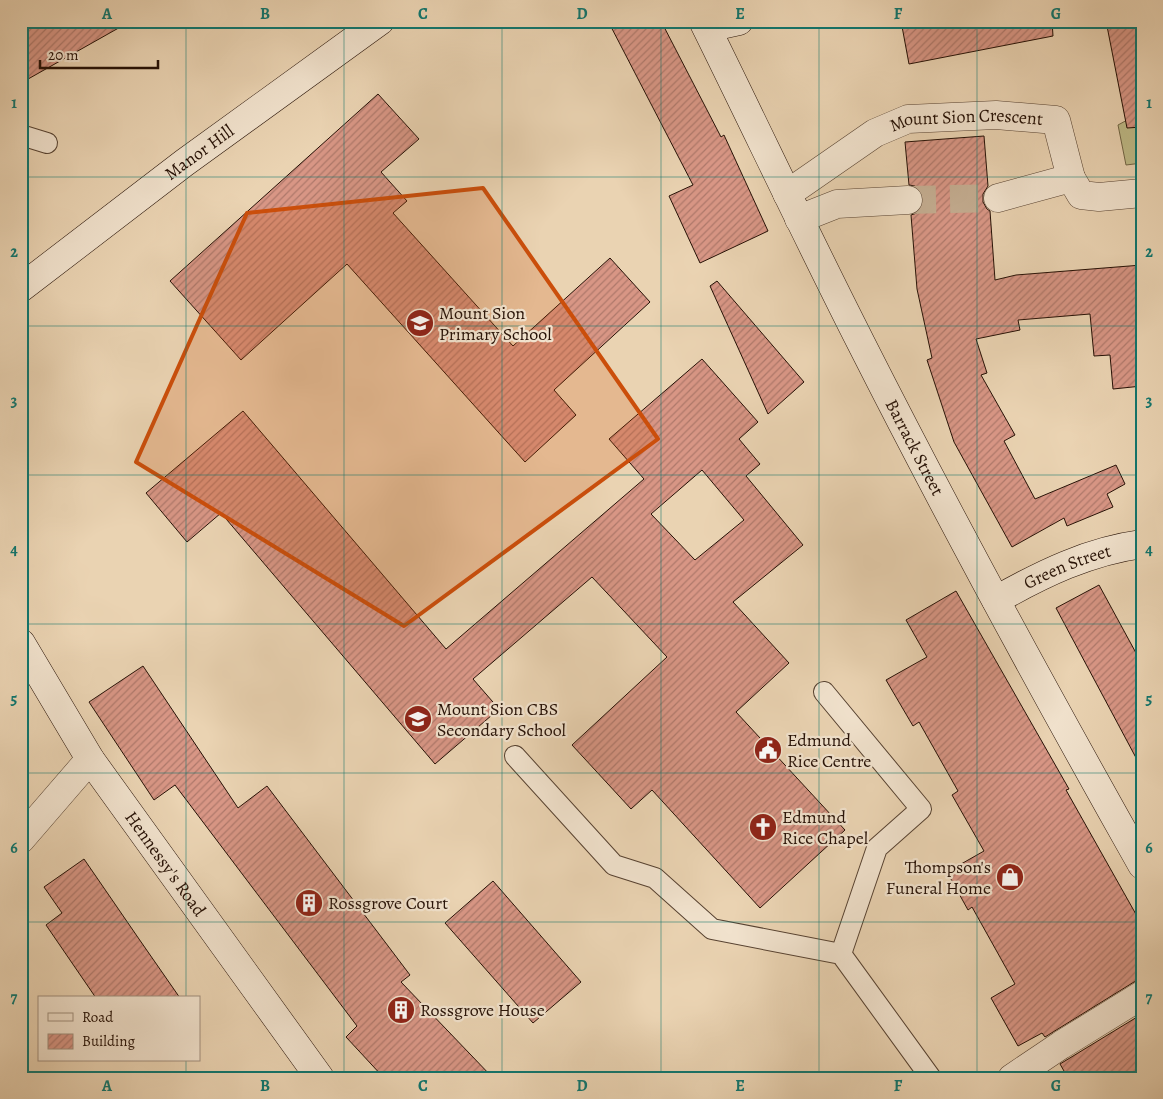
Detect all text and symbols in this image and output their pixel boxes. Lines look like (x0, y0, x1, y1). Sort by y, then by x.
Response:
text: A (101, 3, 113, 25)
text: B (260, 3, 270, 25)
text: C (418, 3, 428, 25)
text: D (576, 3, 588, 25)
text: E (735, 3, 745, 25)
text: F (894, 3, 903, 25)
text: G (1051, 3, 1061, 25)
scale bar (40, 38, 158, 70)
text: 20 m (48, 45, 79, 65)
text: 1 (11, 92, 17, 114)
text: 1 (1146, 92, 1152, 114)
street label: Mount Sion Crescent (886, 103, 1044, 137)
street label: Manor Hill (160, 119, 239, 186)
text: 2 (10, 241, 18, 263)
text: 2 (1145, 241, 1153, 263)
place label: Mount Sion Primary School (439, 301, 552, 346)
school or university icon: Mount Sion Primary School (405, 308, 435, 338)
text: 3 (11, 390, 18, 412)
text: 3 (1146, 390, 1153, 412)
street label: Barrack Street (880, 395, 950, 500)
text: 4 (10, 539, 18, 561)
street label: Green Street (1019, 539, 1114, 595)
text: 4 (1145, 539, 1153, 561)
text: 5 (11, 688, 18, 710)
text: 5 (1146, 688, 1153, 710)
place label: Mount Sion CBS Secondary School (437, 697, 567, 742)
school or university icon: Mount Sion CBS Secondary School (403, 704, 433, 734)
place label: Edmund Rice Centre (787, 728, 871, 773)
public building icon: Edmund Rice Centre (753, 735, 783, 765)
place label: Edmund Rice Chapel (782, 805, 869, 850)
street label: Hennessy's Road (119, 806, 212, 921)
church icon: Edmund Rice Chapel (748, 812, 778, 842)
text: 6 (10, 837, 18, 859)
text: 6 (1145, 837, 1153, 859)
place label: Thompson's Funeral Home (886, 855, 991, 900)
shop icon: Thompson's Funeral Home (995, 862, 1025, 892)
building icon: Rossgrove Court (294, 888, 324, 918)
place label: Rossgrove Court (328, 891, 448, 915)
text: 7 (11, 987, 18, 1009)
text: 7 (1146, 987, 1153, 1009)
building icon: Rossgrove House (386, 995, 416, 1025)
legend (38, 996, 200, 1062)
place label: Rossgrove House (420, 998, 545, 1022)
text: Road (82, 1007, 114, 1027)
text: Building (82, 1031, 135, 1051)
text: A (101, 1075, 113, 1097)
text: B (260, 1075, 270, 1097)
text: C (418, 1075, 428, 1097)
text: D (576, 1075, 588, 1097)
text: E (735, 1075, 745, 1097)
text: F (894, 1075, 903, 1097)
text: G (1051, 1075, 1061, 1097)

